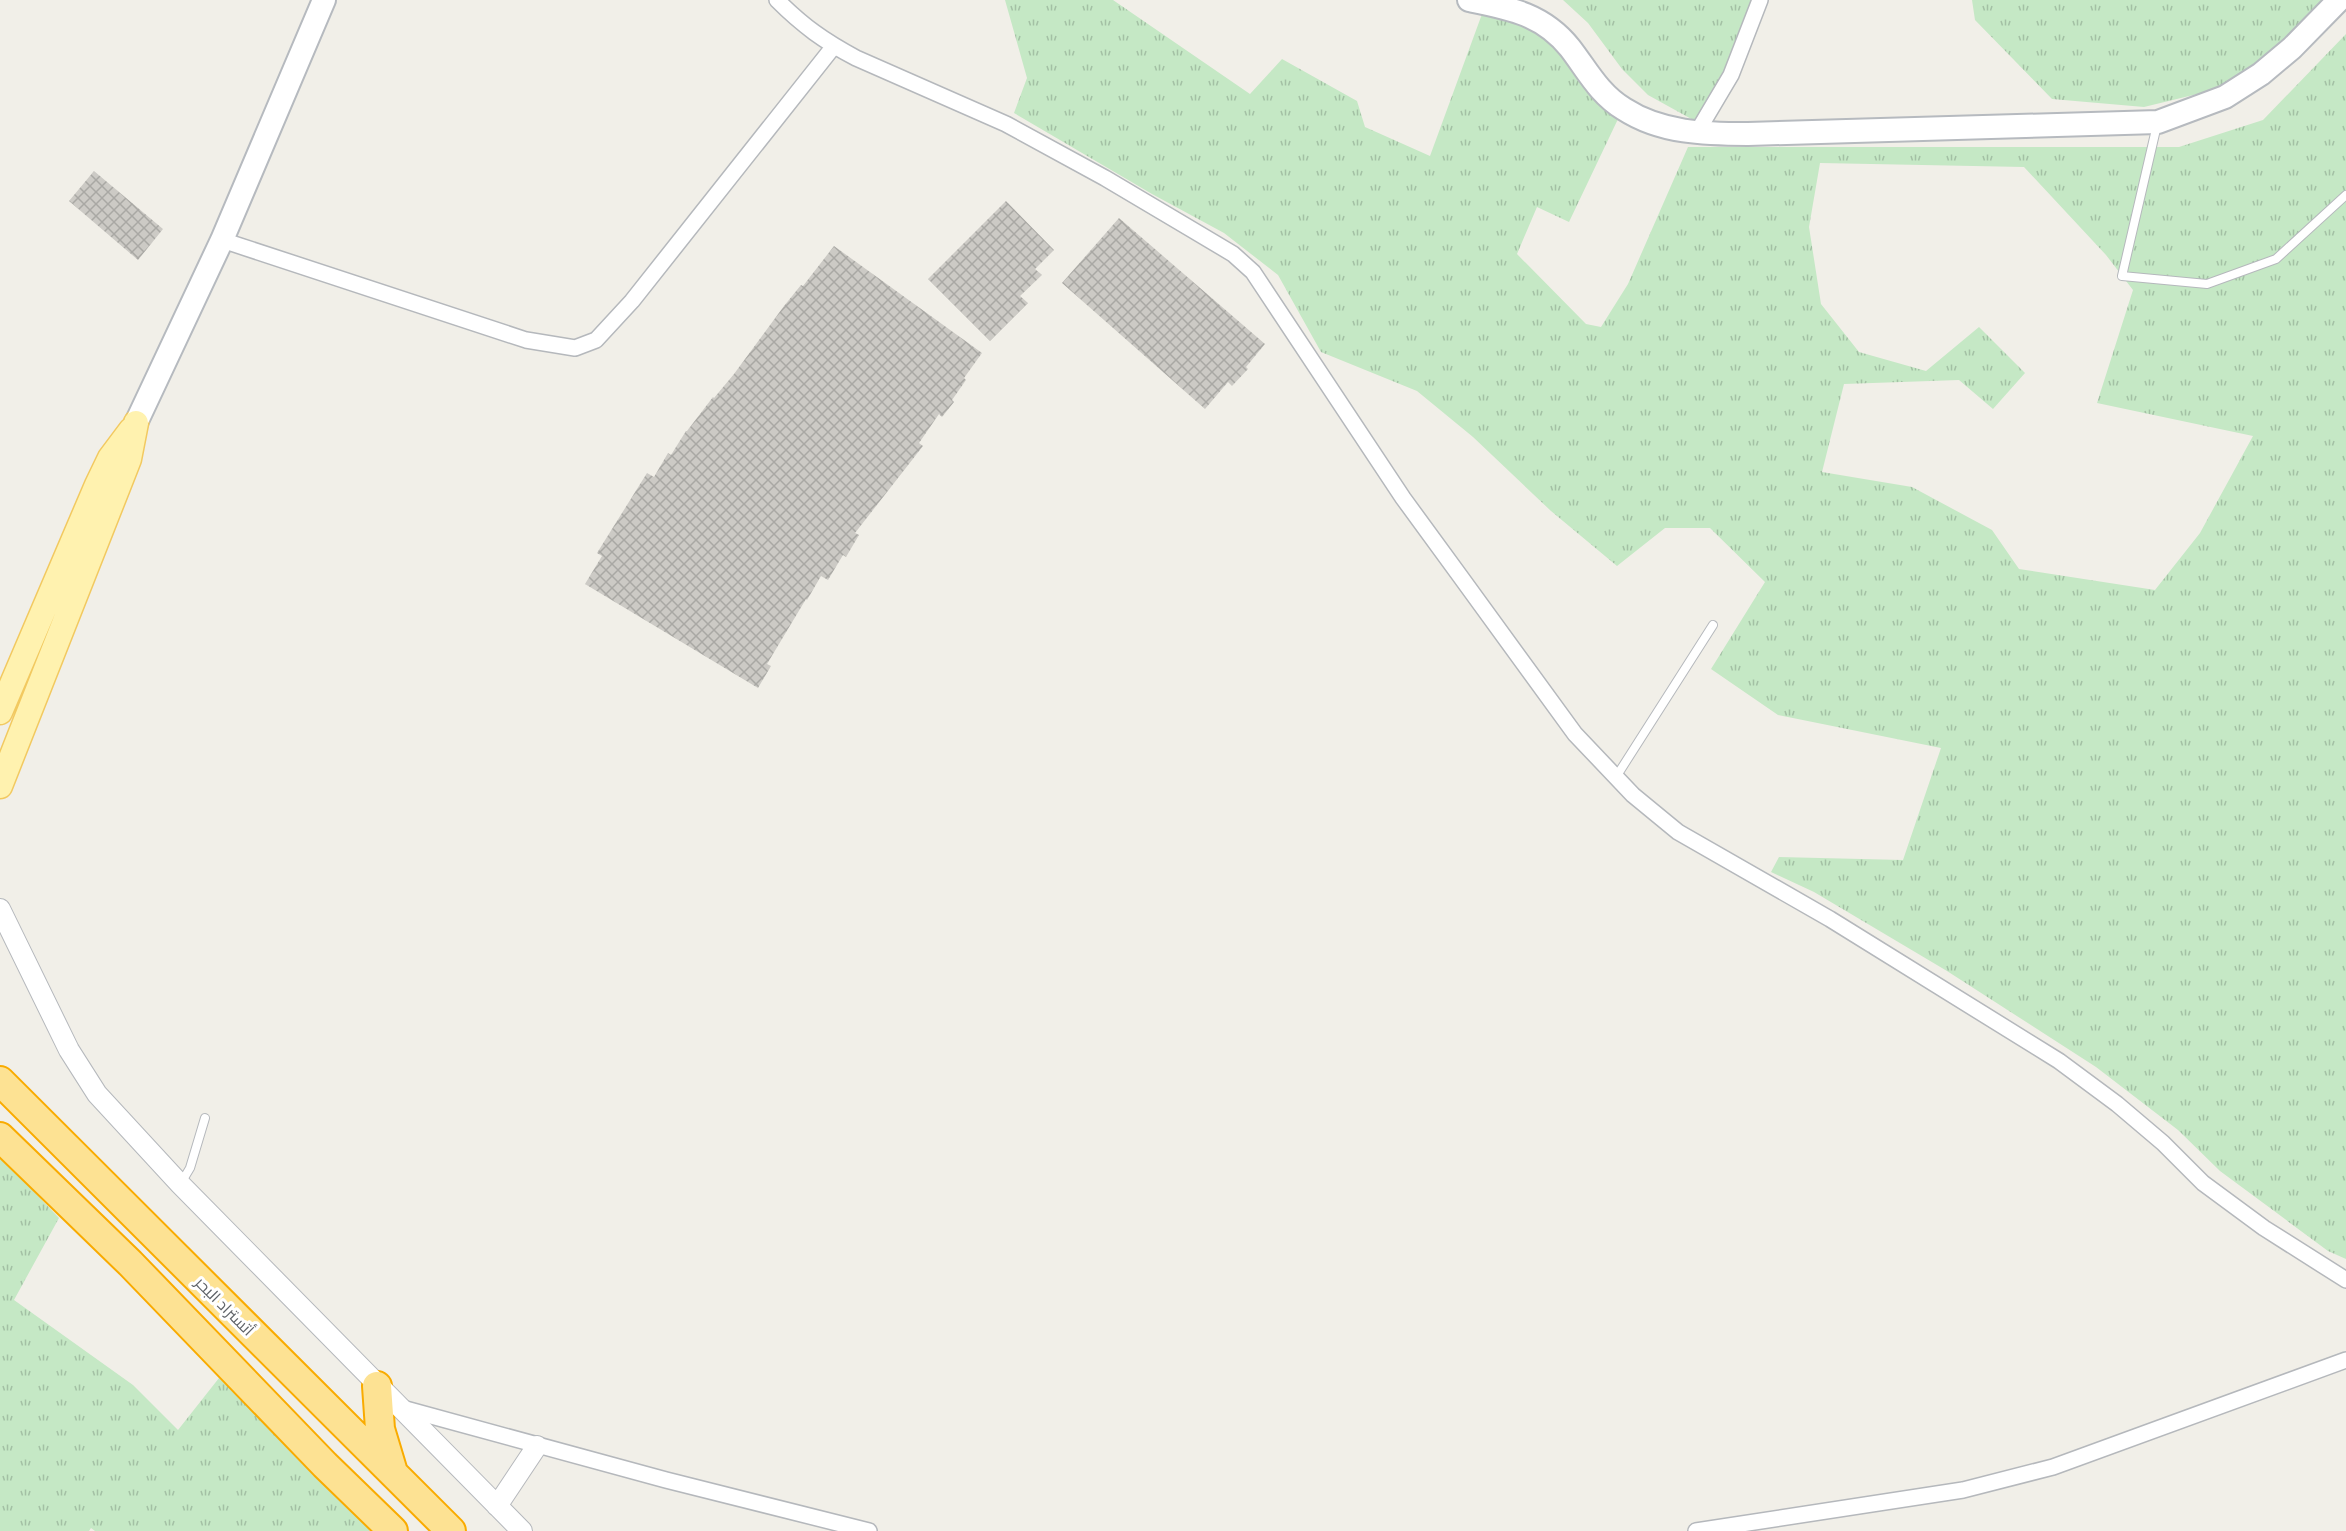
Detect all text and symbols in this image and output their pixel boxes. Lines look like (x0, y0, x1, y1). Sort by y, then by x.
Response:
street label: أتستراد البحر (191, 1272, 258, 1340)

